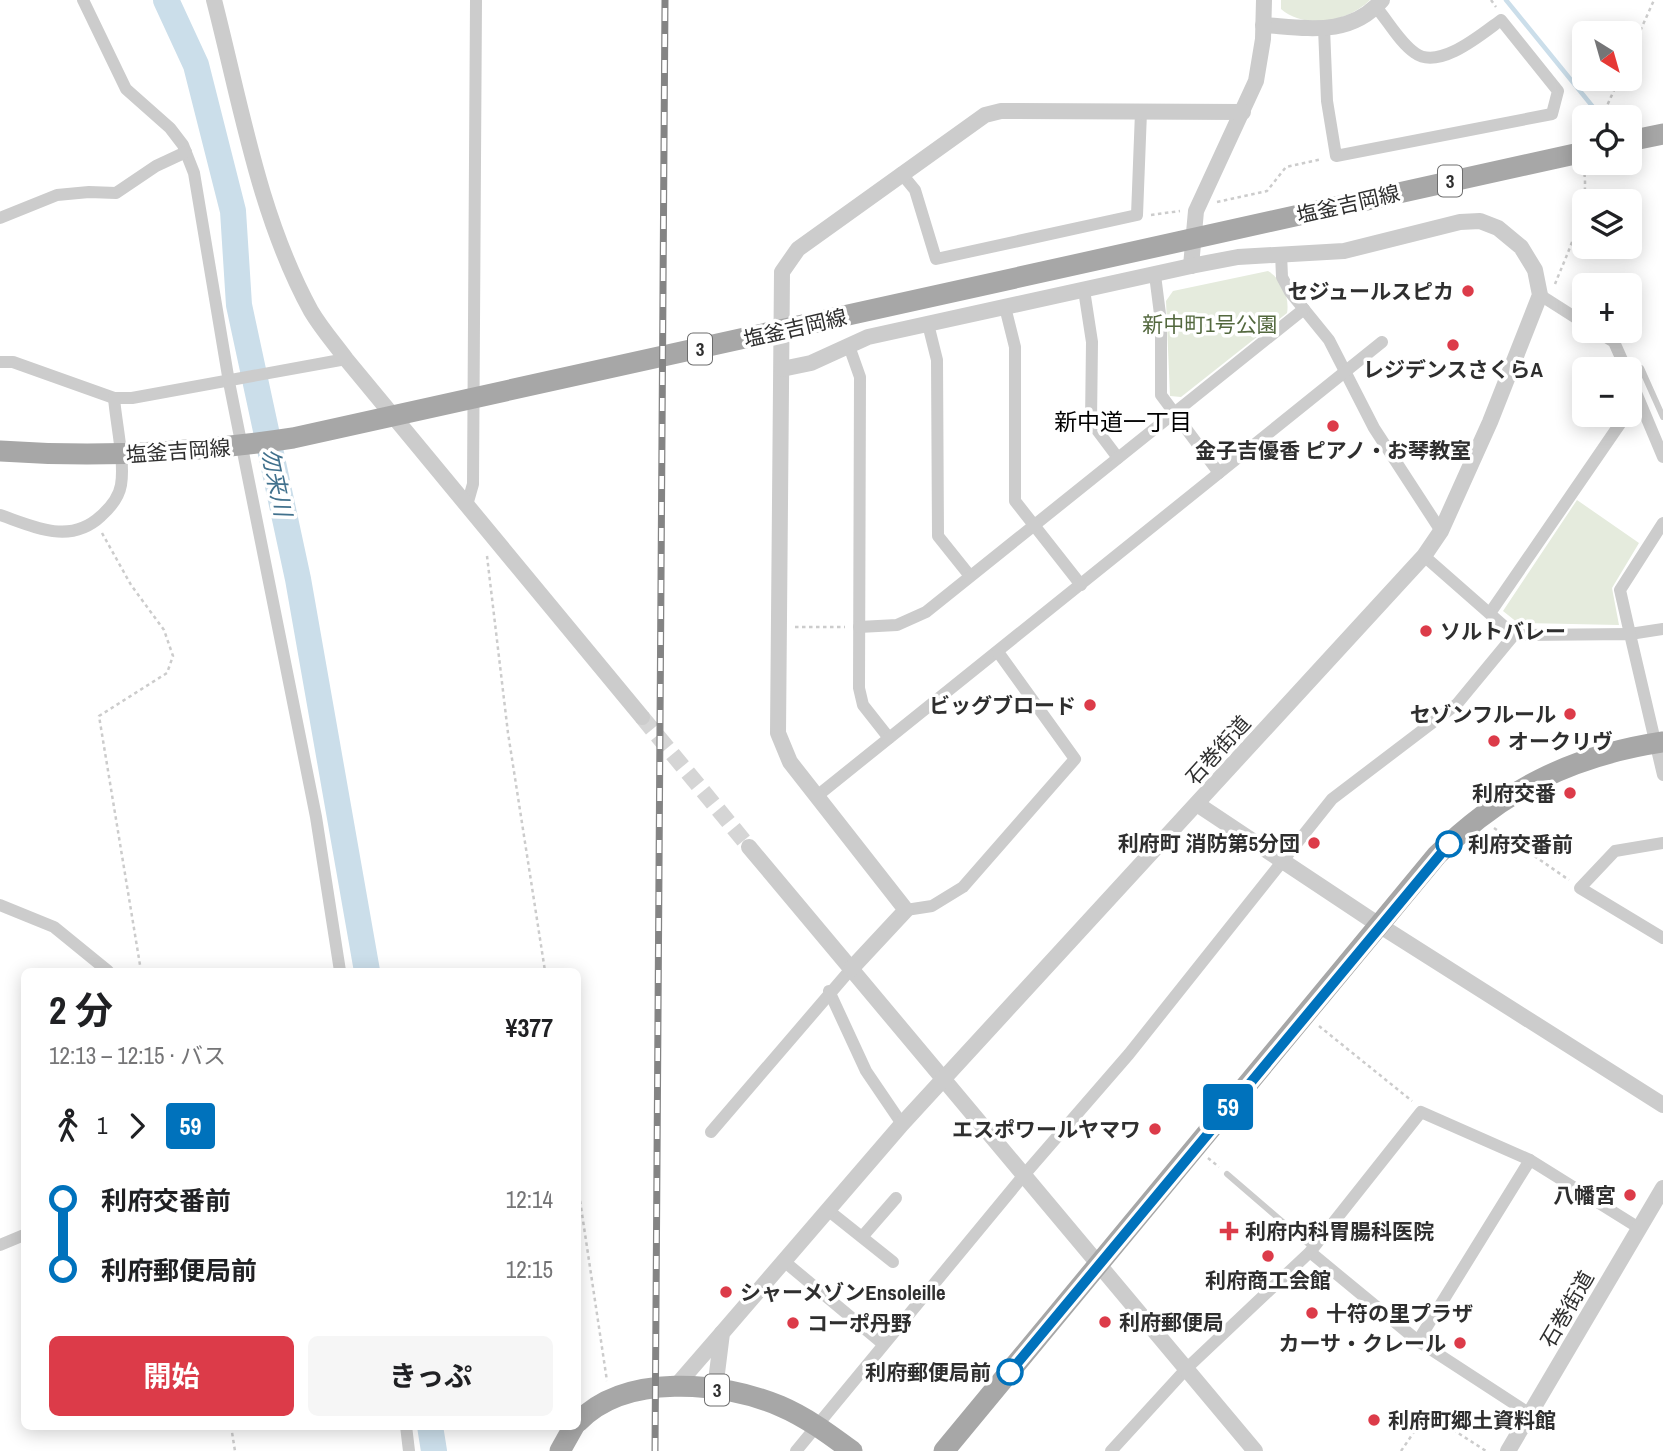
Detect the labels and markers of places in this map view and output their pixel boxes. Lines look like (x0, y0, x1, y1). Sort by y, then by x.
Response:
place label: セジュールスピカ (1287, 277, 1454, 306)
marker: セジュールスピカ (1460, 283, 1476, 299)
marker: レジデンスさくらA (1445, 337, 1461, 353)
place label: レジデンスさくらA (1363, 355, 1544, 384)
marker: 金子吉優香 ピアノ・お琴教室 (1325, 418, 1341, 434)
place label: 金子吉優香 ピアノ・お琴教室 (1195, 436, 1471, 465)
place label: ソルトバレー (1440, 617, 1566, 646)
marker: ソルトバレー (1418, 623, 1434, 639)
place label: ビッグブロード (929, 691, 1076, 720)
marker: ビッグブロード (1082, 697, 1098, 713)
place label: セゾンフルール (1410, 700, 1556, 729)
marker: セゾンフルール (1562, 706, 1578, 722)
place label: オークリヴ (1508, 727, 1613, 756)
marker: オークリヴ (1486, 733, 1502, 749)
place label: 利府交番 (1472, 779, 1556, 808)
marker: 利府交番 (1562, 785, 1578, 801)
place label: 利府町 消防第5分団 (1118, 829, 1300, 858)
place label: 利府交番前 (1468, 830, 1573, 859)
marker: 利府交番前 (1436, 831, 1462, 857)
marker: 利府町 消防第5分団 (1306, 835, 1322, 851)
place label: エスポワールヤマワ (952, 1115, 1141, 1144)
marker: エスポワールヤマワ (1147, 1121, 1163, 1137)
place label: 八幡宮 (1553, 1181, 1616, 1210)
marker: 八幡宮 (1622, 1187, 1638, 1203)
place label: 利府内科胃腸科医院 (1245, 1217, 1434, 1246)
marker: 利府内科胃腸科医院 (1219, 1221, 1239, 1241)
marker: 利府商工会館 (1260, 1248, 1276, 1264)
place label: 利府商工会館 (1205, 1266, 1331, 1295)
place label: シャーメゾンEnsoleille (740, 1278, 946, 1307)
marker: シャーメゾンEnsoleille (718, 1284, 734, 1300)
place label: 十符の里プラザ (1326, 1299, 1473, 1328)
marker: 十符の里プラザ (1304, 1305, 1320, 1321)
place label: 利府郵便局 (1119, 1308, 1224, 1337)
place label: コーポ丹野 (807, 1309, 912, 1338)
marker: 利府郵便局 (1097, 1314, 1113, 1330)
marker: コーポ丹野 (785, 1315, 801, 1331)
place label: カーサ・クレール (1278, 1329, 1446, 1358)
marker: カーサ・クレール (1452, 1335, 1468, 1351)
place label: 利府郵便局前 (865, 1358, 991, 1387)
marker: 利府郵便局前 (997, 1359, 1023, 1385)
place label: 利府町郷土資料館 (1388, 1406, 1556, 1435)
marker: 利府町郷土資料館 (1366, 1412, 1382, 1428)

